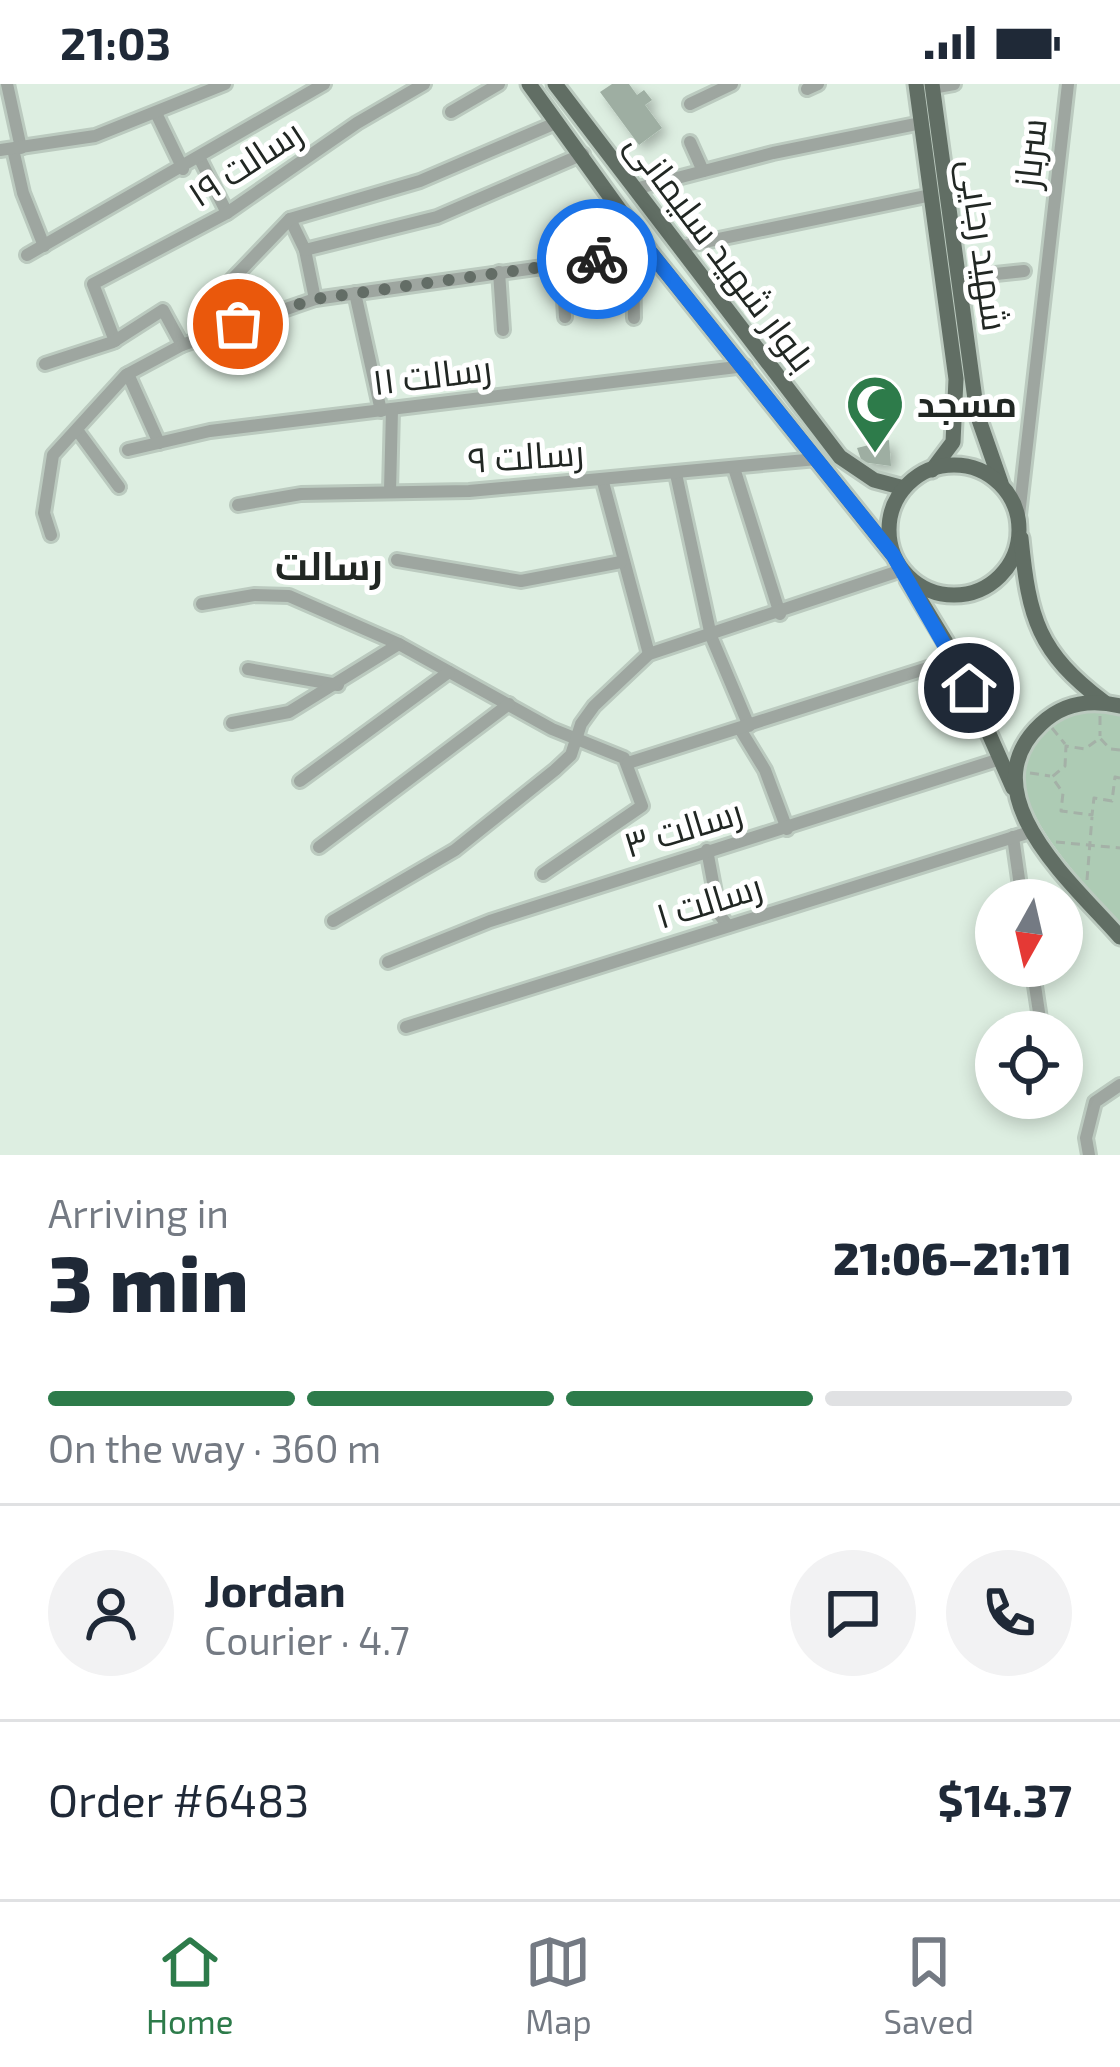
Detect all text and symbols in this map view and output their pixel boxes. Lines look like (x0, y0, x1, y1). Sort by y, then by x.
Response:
text: 21:03 (60, 15, 171, 69)
street label: رسالت ۱۹ (179, 109, 310, 215)
street label: سرباز (1003, 116, 1055, 192)
street label: بلوار شهید سلیمانی (617, 123, 826, 380)
street label: شهید رجایی (950, 156, 1019, 334)
courier (537, 199, 657, 319)
icon: bike (564, 226, 630, 292)
pin (187, 273, 289, 375)
icon: bag (205, 291, 271, 357)
street label: رسالت ۱۱ (370, 345, 494, 403)
mosque icon: مسجد (844, 373, 906, 455)
place label: مسجد (917, 381, 1017, 425)
street label: رسالت ۹ (467, 429, 585, 481)
district label: رسالت (275, 541, 383, 590)
pin (918, 637, 1020, 739)
icon: home (936, 655, 1002, 721)
street label: رسالت ۳ (618, 788, 747, 866)
street label: رسالت ۱ (650, 863, 767, 937)
north arrow (975, 879, 1083, 987)
map controls (975, 879, 1083, 1119)
button: locate (975, 1011, 1083, 1119)
text: Arriving in (48, 1189, 229, 1236)
text: 21:06–21:11 (833, 1230, 1072, 1284)
text: 3 min (48, 1234, 249, 1328)
text: On the way · 360 m (48, 1424, 381, 1471)
button: person (48, 1550, 174, 1676)
button: chat (790, 1550, 916, 1676)
button: phone (946, 1550, 1072, 1676)
text: Jordan (204, 1562, 346, 1616)
text: Courier · 4.7 (204, 1616, 410, 1663)
text: Order #6483 (48, 1772, 309, 1826)
text: $14.37 (938, 1772, 1072, 1826)
tab: Home (146, 1929, 233, 2041)
tab: Map (525, 1929, 592, 2041)
tab: Saved (883, 1929, 974, 2041)

